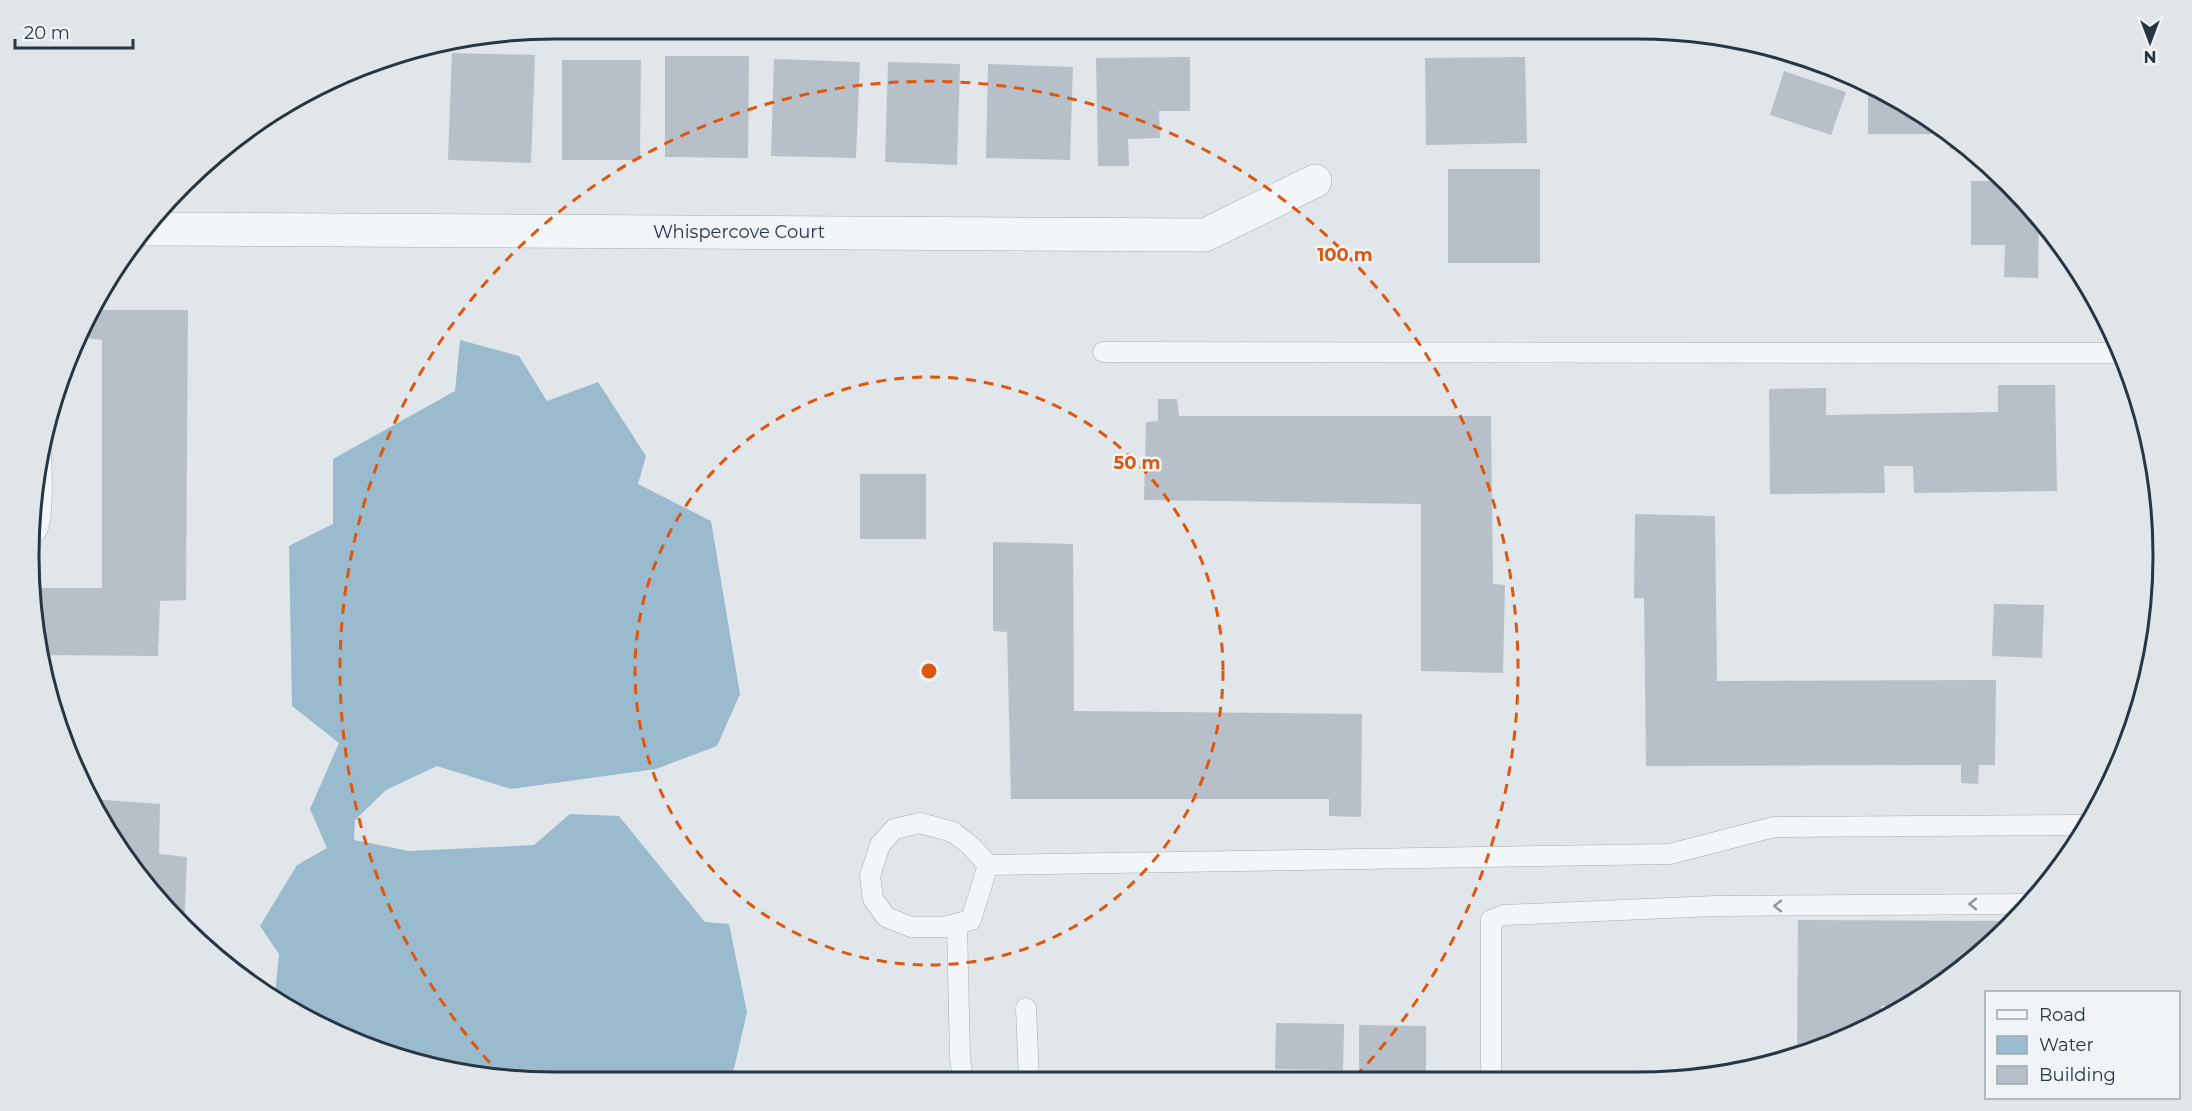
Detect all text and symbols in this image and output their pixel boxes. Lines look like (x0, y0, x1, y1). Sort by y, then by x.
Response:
scale bar (15, 12, 134, 50)
north arrow (2120, 12, 2180, 72)
text: 20 m (24, 22, 70, 44)
text: N (2144, 47, 2156, 66)
street label: Whispercove Court (653, 221, 825, 243)
text: 100 m (1317, 244, 1373, 266)
text: 50 m (1114, 452, 1160, 474)
centre of rings (919, 661, 939, 681)
one-way arrow (1969, 898, 1978, 910)
one-way arrow (1774, 900, 1783, 912)
legend (1985, 991, 2180, 1099)
text: Road (2039, 1004, 2086, 1026)
text: Water (2039, 1034, 2094, 1056)
text: Building (2039, 1064, 2116, 1086)

